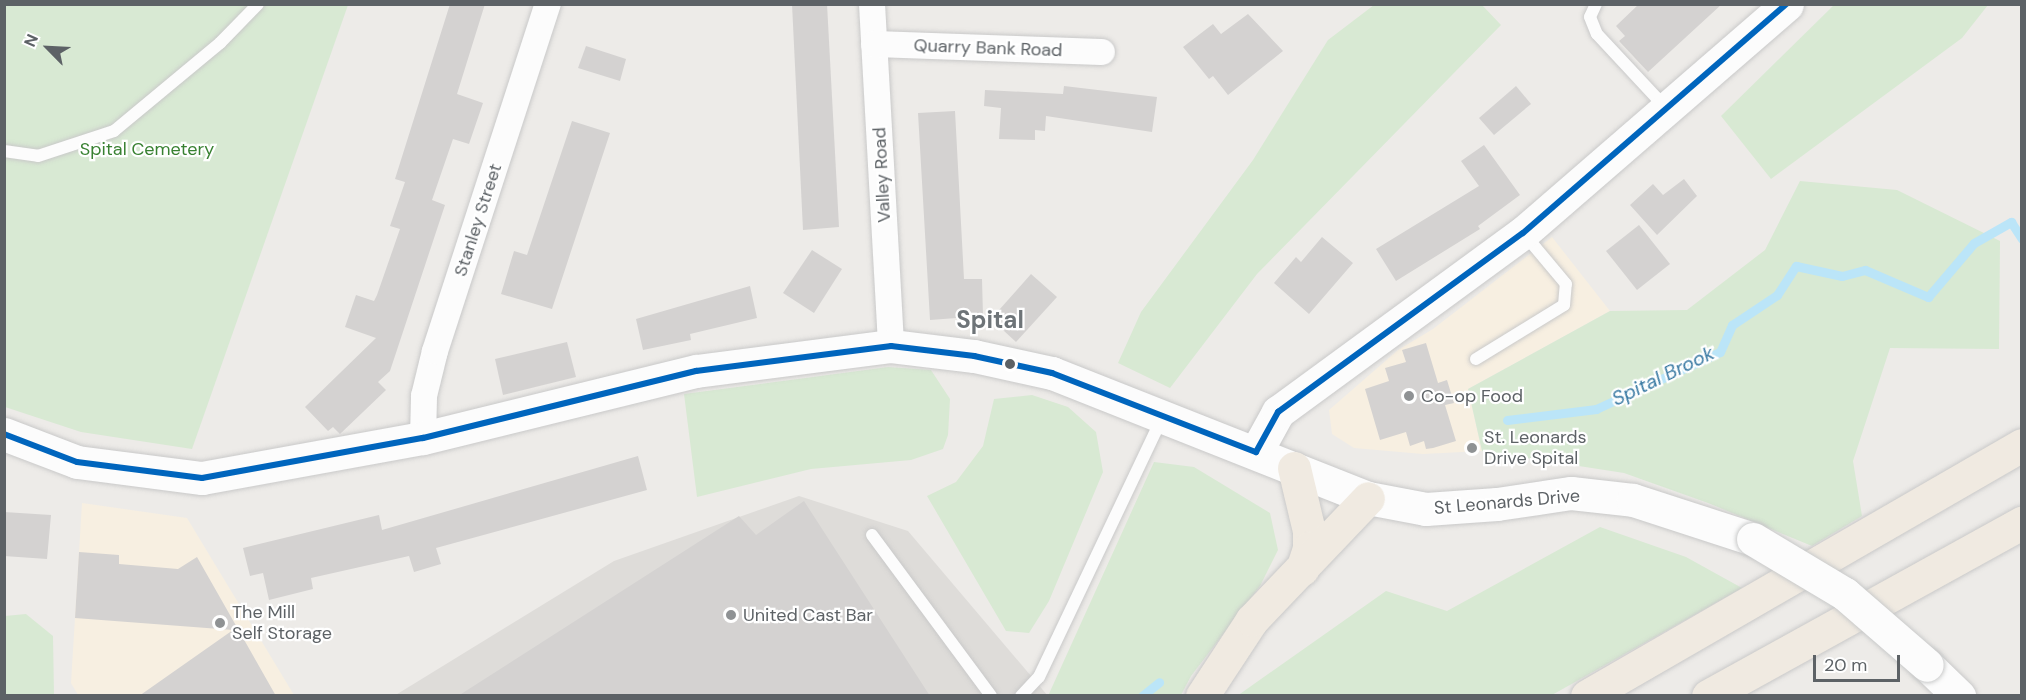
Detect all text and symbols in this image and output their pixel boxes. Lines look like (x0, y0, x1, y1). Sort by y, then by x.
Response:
north arrow (18, 18, 78, 78)
text: N (19, 31, 43, 50)
street label: Quarry Bank Road (913, 35, 1063, 61)
street label: Valley Road (869, 127, 895, 223)
park label: Spital Cemetery (80, 138, 214, 160)
street label: Stanley Street (450, 161, 506, 279)
district label: Spital (956, 306, 1024, 334)
water label: Spital Brook (1608, 341, 1718, 411)
unlabelled marker (1004, 358, 1016, 370)
place label: Co-op Food (1421, 385, 1523, 407)
marker: Co-op Food (1402, 389, 1416, 403)
place label: St. Leonards Drive Spital (1484, 427, 1587, 470)
marker: St. Leonards Drive Spital (1465, 441, 1479, 455)
street label: St Leonards Drive (1433, 485, 1581, 519)
place label: The Mill Self Storage (232, 602, 332, 644)
place label: United Cast Bar (743, 604, 873, 626)
marker: United Cast Bar (724, 608, 738, 622)
marker: The Mill Self Storage (213, 616, 227, 630)
scale bar (1816, 643, 1903, 681)
text: 20 m (1824, 653, 1867, 677)

